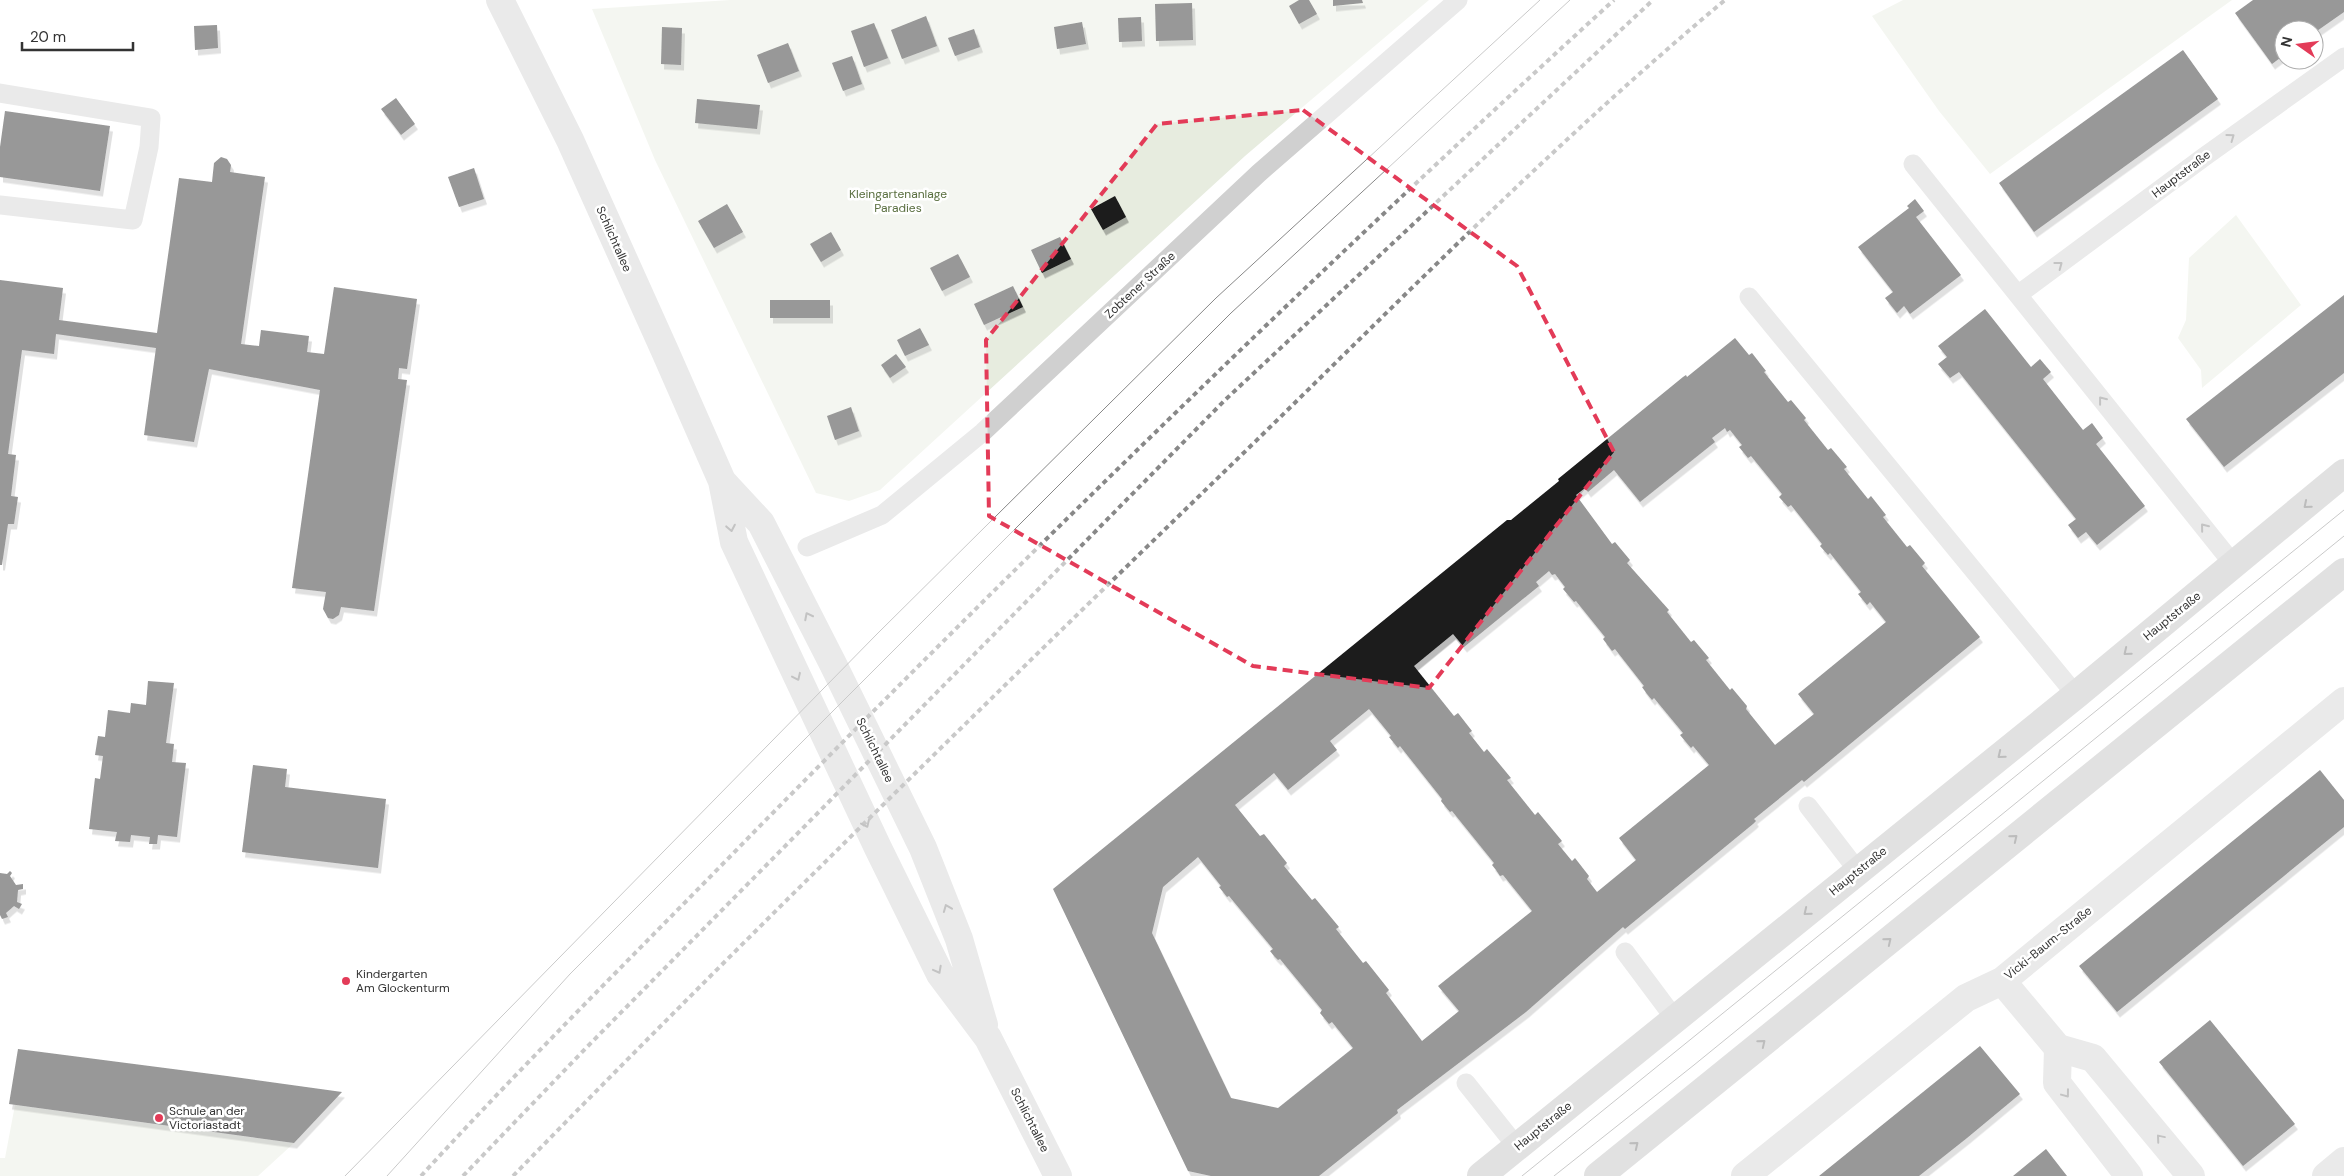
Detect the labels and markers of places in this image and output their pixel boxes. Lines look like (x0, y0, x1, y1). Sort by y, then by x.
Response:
place label: Kindergarten Am Glockenturm (356, 966, 450, 996)
marker: Kindergarten Am Glockenturm (340, 975, 352, 987)
place label: Schule an der Victoriastadt (169, 1103, 245, 1133)
marker: Schule an der Victoriastadt (153, 1112, 165, 1124)

